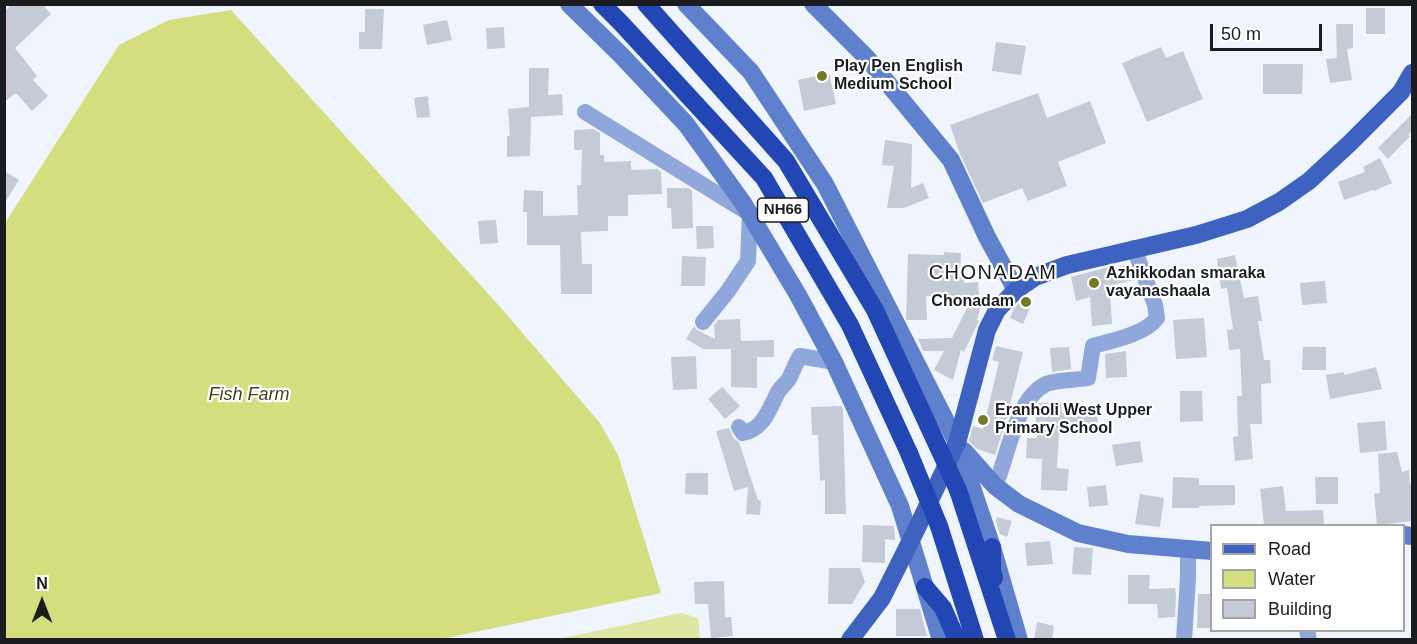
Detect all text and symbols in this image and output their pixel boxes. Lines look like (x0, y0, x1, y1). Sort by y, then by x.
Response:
scale bar (1213, 12, 1326, 50)
text: 50 m (1221, 24, 1261, 44)
place label: Play Pen English Medium School (834, 57, 963, 95)
marker: Play Pen English Medium School (815, 69, 829, 83)
road number: NH66 (758, 198, 808, 222)
district label: CHONADAM (929, 261, 1057, 285)
place label: Azhikkodan smaraka vayanashaala (1106, 264, 1265, 302)
marker: Azhikkodan smaraka vayanashaala (1087, 276, 1101, 290)
place label: Chonadam (931, 292, 1014, 312)
marker: Chonadam (1019, 295, 1033, 309)
water label: Fish Farm (208, 384, 290, 406)
place label: Eranholi West Upper Primary School (995, 401, 1152, 439)
marker: Eranholi West Upper Primary School (976, 413, 990, 427)
legend (1210, 524, 1405, 632)
text: Road (1268, 539, 1311, 559)
text: Water (1268, 569, 1315, 589)
north arrow (12, 572, 72, 632)
text: N (36, 575, 48, 592)
text: Building (1268, 599, 1332, 619)

